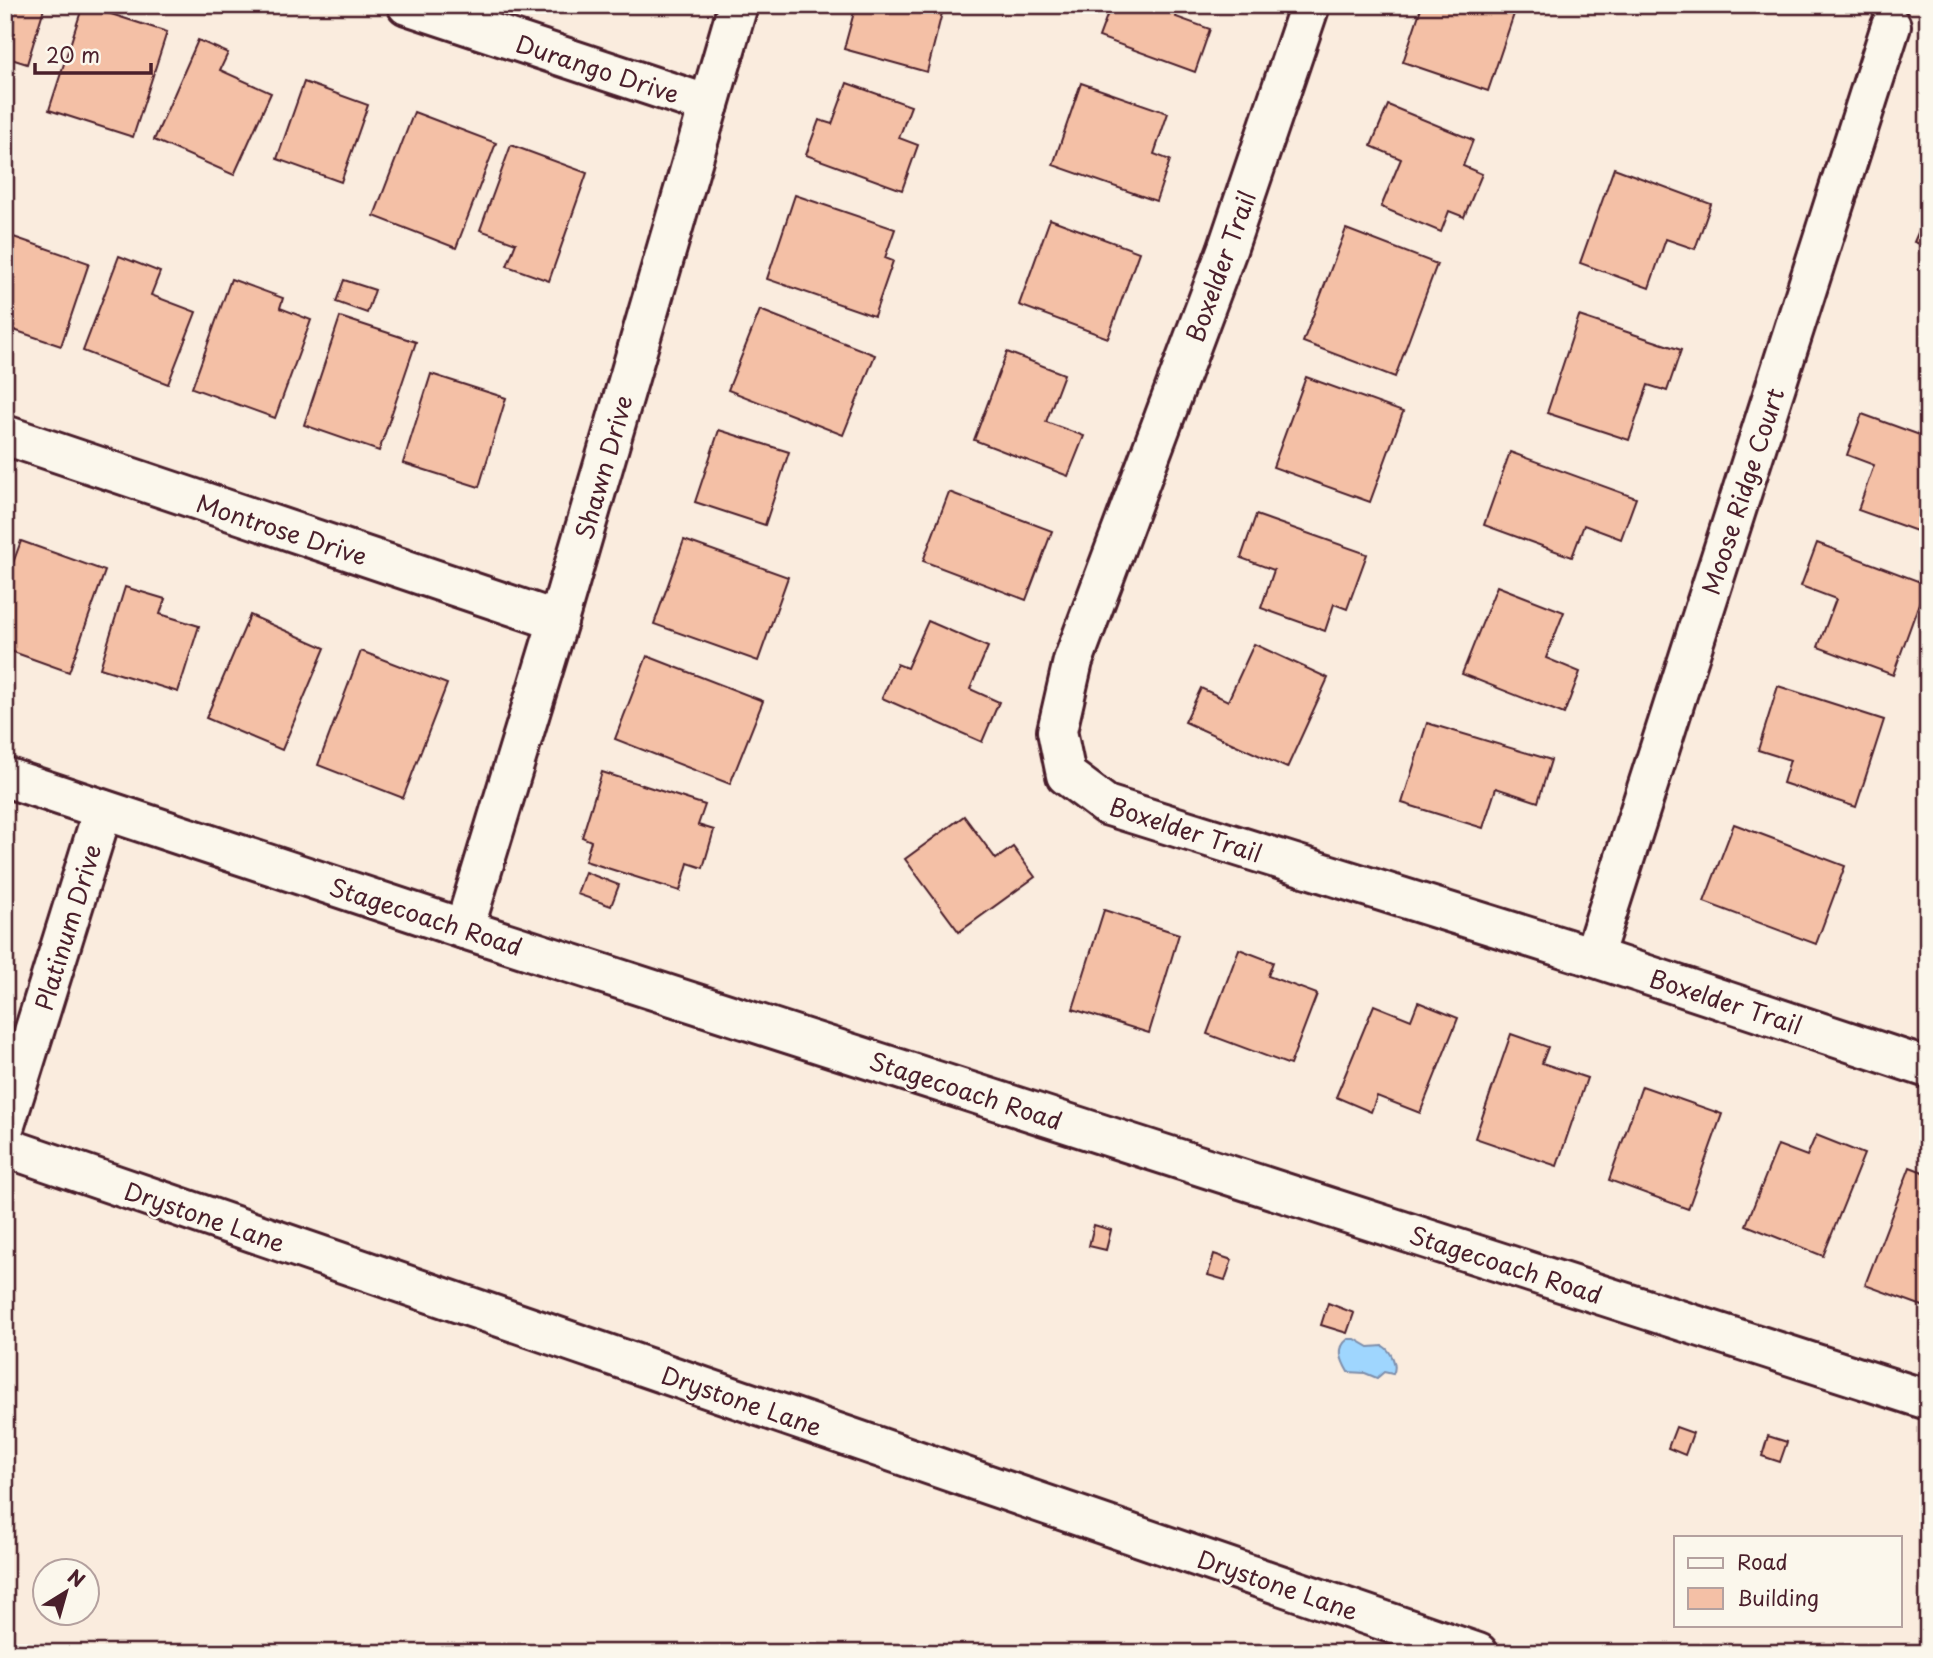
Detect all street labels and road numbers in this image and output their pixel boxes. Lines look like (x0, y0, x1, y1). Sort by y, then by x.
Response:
street label: Durango Drive (512, 25, 684, 111)
street label: Boxelder Trail (1176, 185, 1264, 347)
street label: Moose Ridge Court (1692, 383, 1792, 599)
street label: Shawn Drive (565, 391, 641, 543)
street label: Montrose Drive (192, 484, 372, 574)
street label: Boxelder Trail (1105, 787, 1267, 871)
street label: Platinum Drive (25, 839, 109, 1015)
street label: Stagecoach Road (325, 868, 527, 964)
street label: Boxelder Trail (1645, 959, 1807, 1043)
street label: Stagecoach Road (865, 1042, 1067, 1138)
street label: Drystone Lane (120, 1172, 290, 1260)
street label: Stagecoach Road (1405, 1216, 1607, 1312)
street label: Drystone Lane (657, 1356, 827, 1444)
street label: Drystone Lane (1193, 1540, 1363, 1628)

